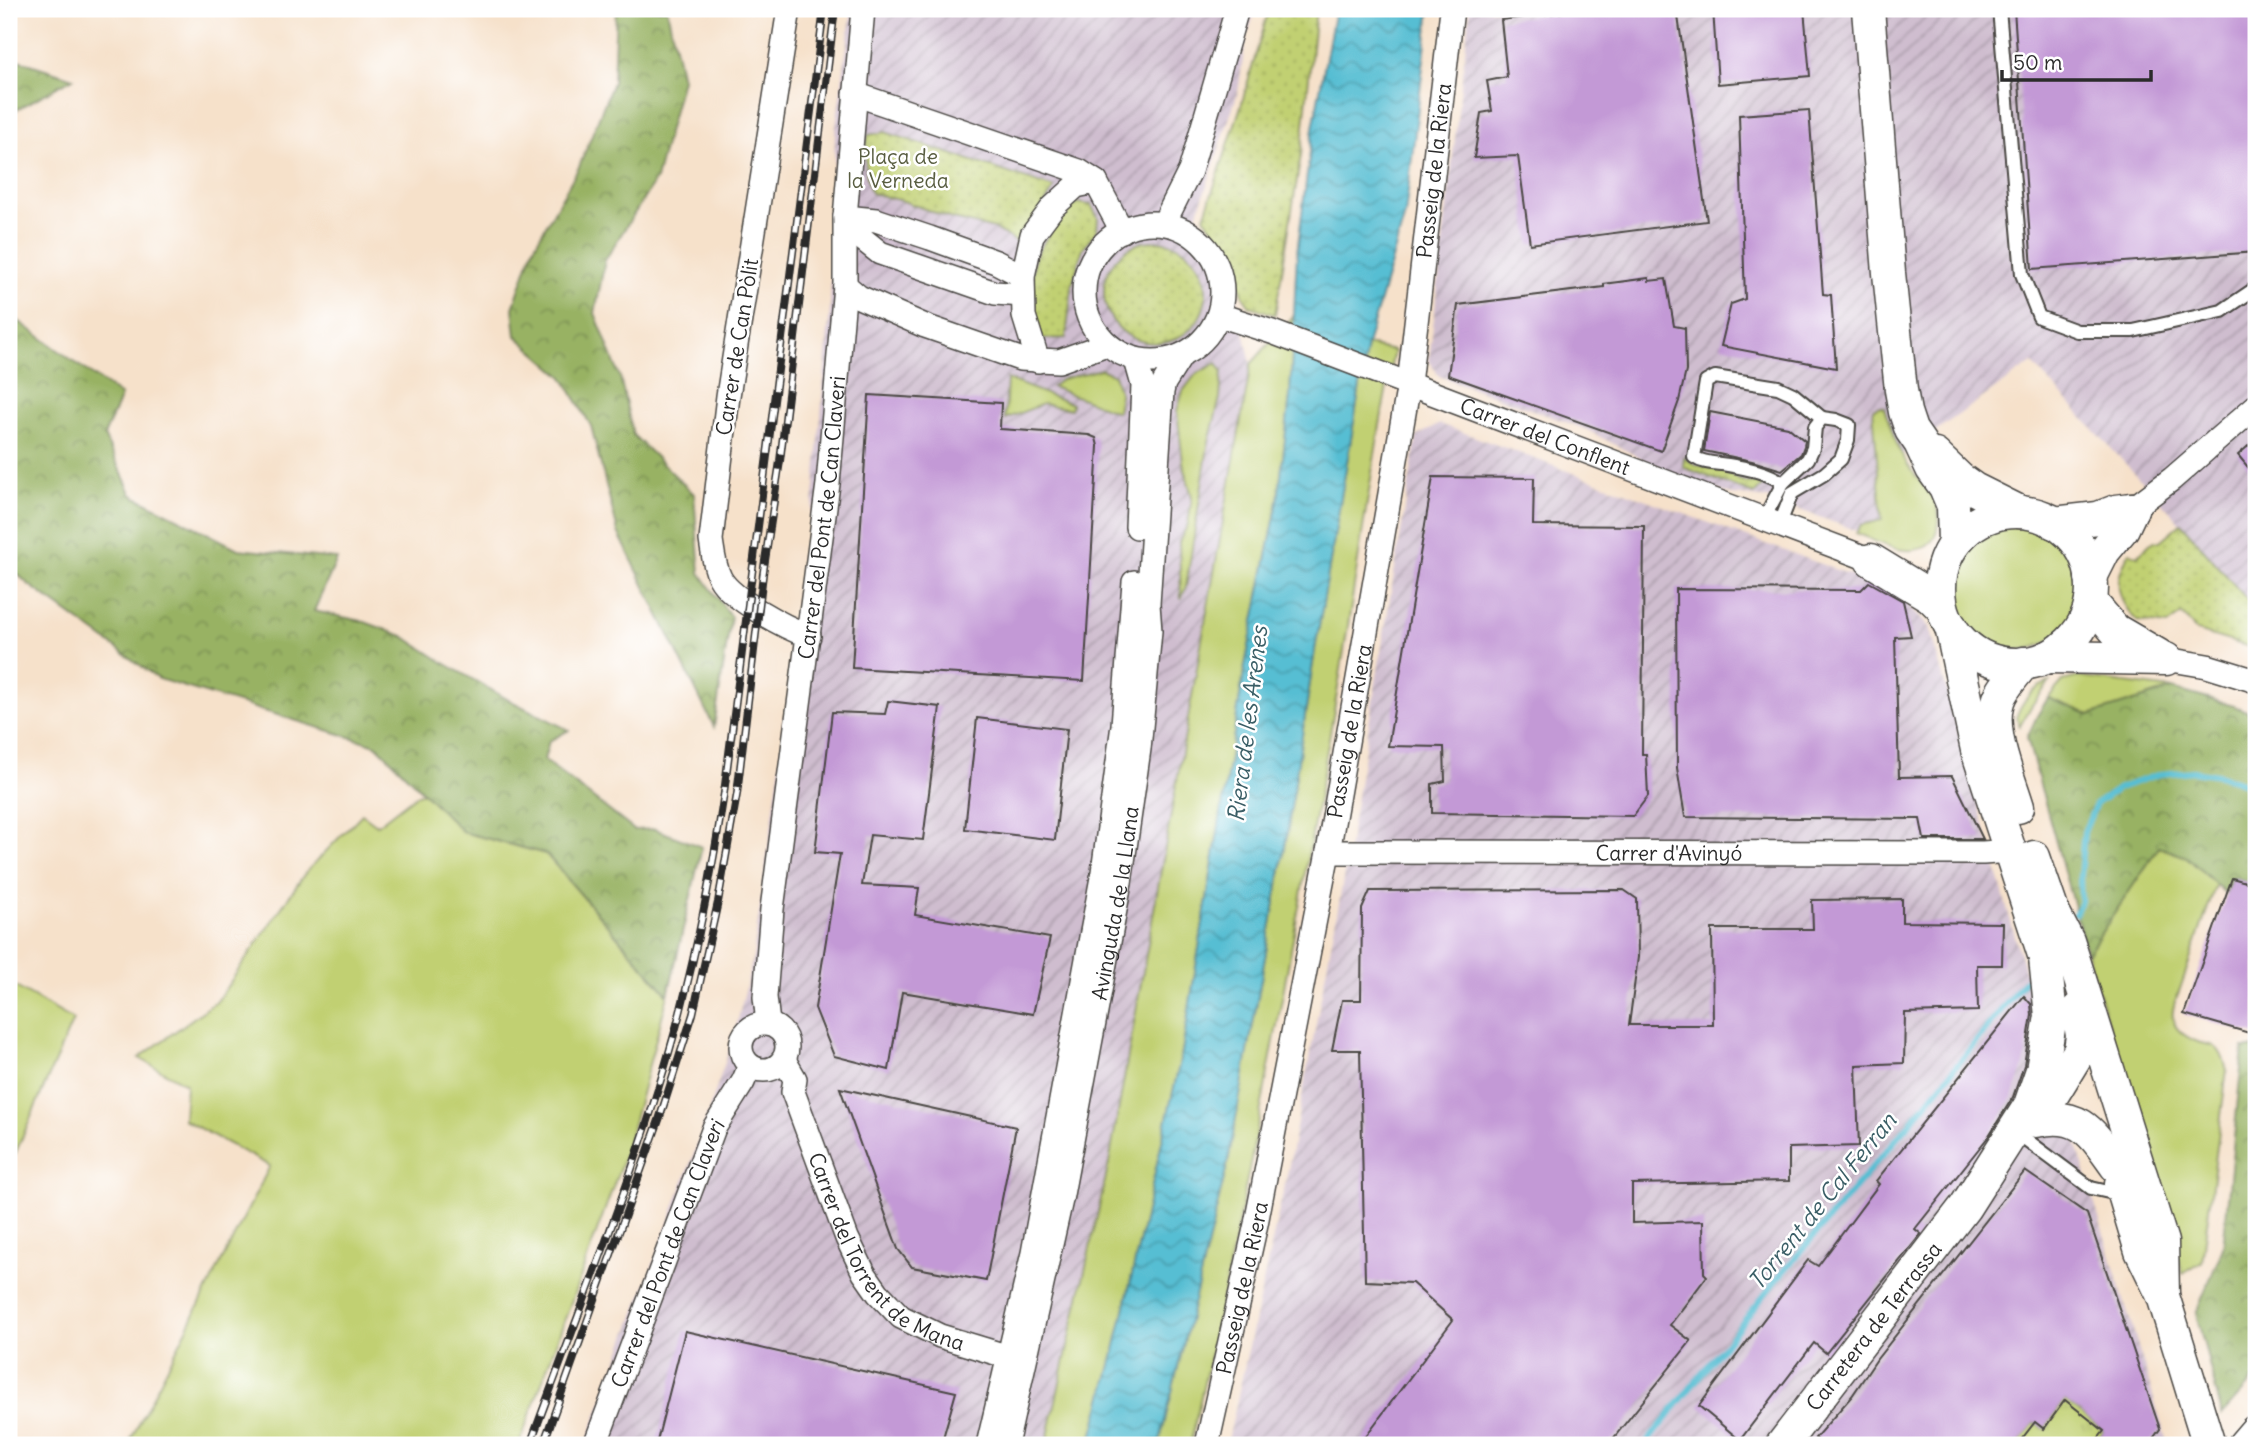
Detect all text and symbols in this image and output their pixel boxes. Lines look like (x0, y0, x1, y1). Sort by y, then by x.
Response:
scale bar (2002, 38, 2151, 82)
text: 50 m (2013, 49, 2062, 76)
street label: Passeig de la Riera (1410, 82, 1457, 260)
park label: Plaça de la Verneda (847, 143, 949, 194)
street label: Carrer de Can Pòlit (710, 257, 764, 437)
street label: Carrer del Pont de Can Claveri (792, 375, 851, 661)
street label: Carrer del Conflent (1456, 391, 1634, 481)
water label: Riera de les Arenes (1221, 623, 1274, 823)
street label: Passeig de la Riera (1321, 642, 1377, 820)
street label: Avinguda de la Llana (1085, 804, 1144, 1002)
street label: Carrer d'Avinyó (1596, 839, 1742, 866)
water label: Torrent de Cal Ferran (1742, 1106, 1903, 1295)
street label: Carrer del Pont de Can Claveri (604, 1113, 730, 1391)
street label: Carrer del Torrent de Mana (803, 1148, 968, 1356)
street label: Passeig de la Riera (1210, 1199, 1274, 1377)
street label: Carretera de Terrassa (1800, 1236, 1947, 1416)

